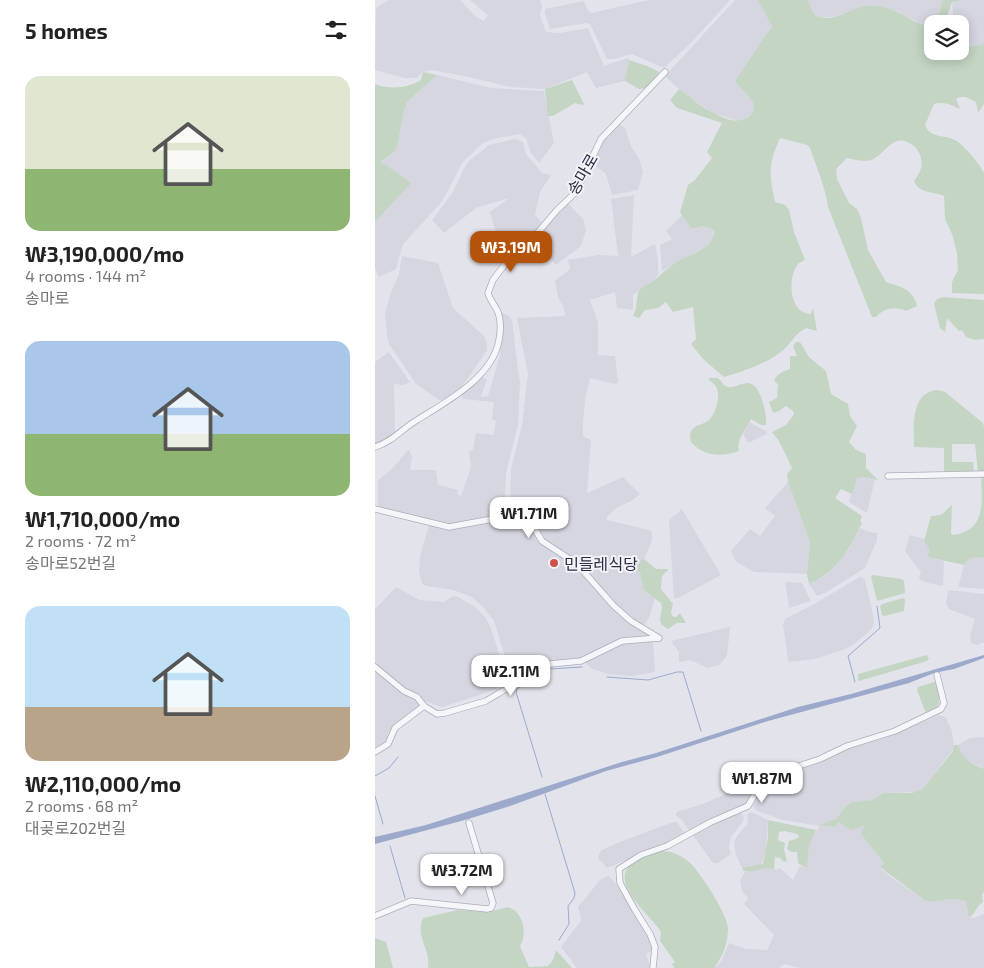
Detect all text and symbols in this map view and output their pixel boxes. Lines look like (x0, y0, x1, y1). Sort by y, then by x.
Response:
map controls (924, 15, 969, 60)
button: layers (924, 15, 969, 60)
icon: filters (322, 16, 350, 44)
text: 5 homes (25, 18, 108, 43)
icon: home (143, 109, 233, 199)
street label: 송마로 (563, 150, 601, 198)
pin: ₩3.19M (470, 230, 552, 273)
text: ₩3.19M (481, 237, 541, 256)
text: ₩3,190,000/mo (25, 241, 184, 266)
text: 4 rooms · 144 m² (25, 266, 146, 285)
text: 송마로 (25, 288, 69, 307)
icon: home (143, 374, 233, 464)
pin: ₩1.71M (488, 496, 570, 539)
text: ₩1.71M (501, 503, 557, 522)
text: ₩1,710,000/mo (25, 506, 180, 531)
text: 2 rooms · 72 m² (25, 531, 136, 550)
text: 송마로52번길 (25, 553, 116, 572)
place label: 민들레식당 (564, 554, 638, 573)
marker: 민들레식당 (548, 557, 560, 569)
icon: home (143, 639, 233, 729)
pin: ₩2.11M (470, 654, 552, 697)
text: ₩2.11M (482, 661, 540, 680)
pin: ₩1.87M (721, 762, 803, 804)
text: ₩1.87M (732, 768, 792, 787)
text: ₩2,110,000/mo (25, 771, 181, 796)
text: 2 rooms · 68 m² (25, 796, 138, 815)
text: 대곶로202번길 (25, 818, 126, 837)
pin: ₩3.72M (421, 854, 503, 896)
text: ₩3.72M (431, 860, 493, 879)

